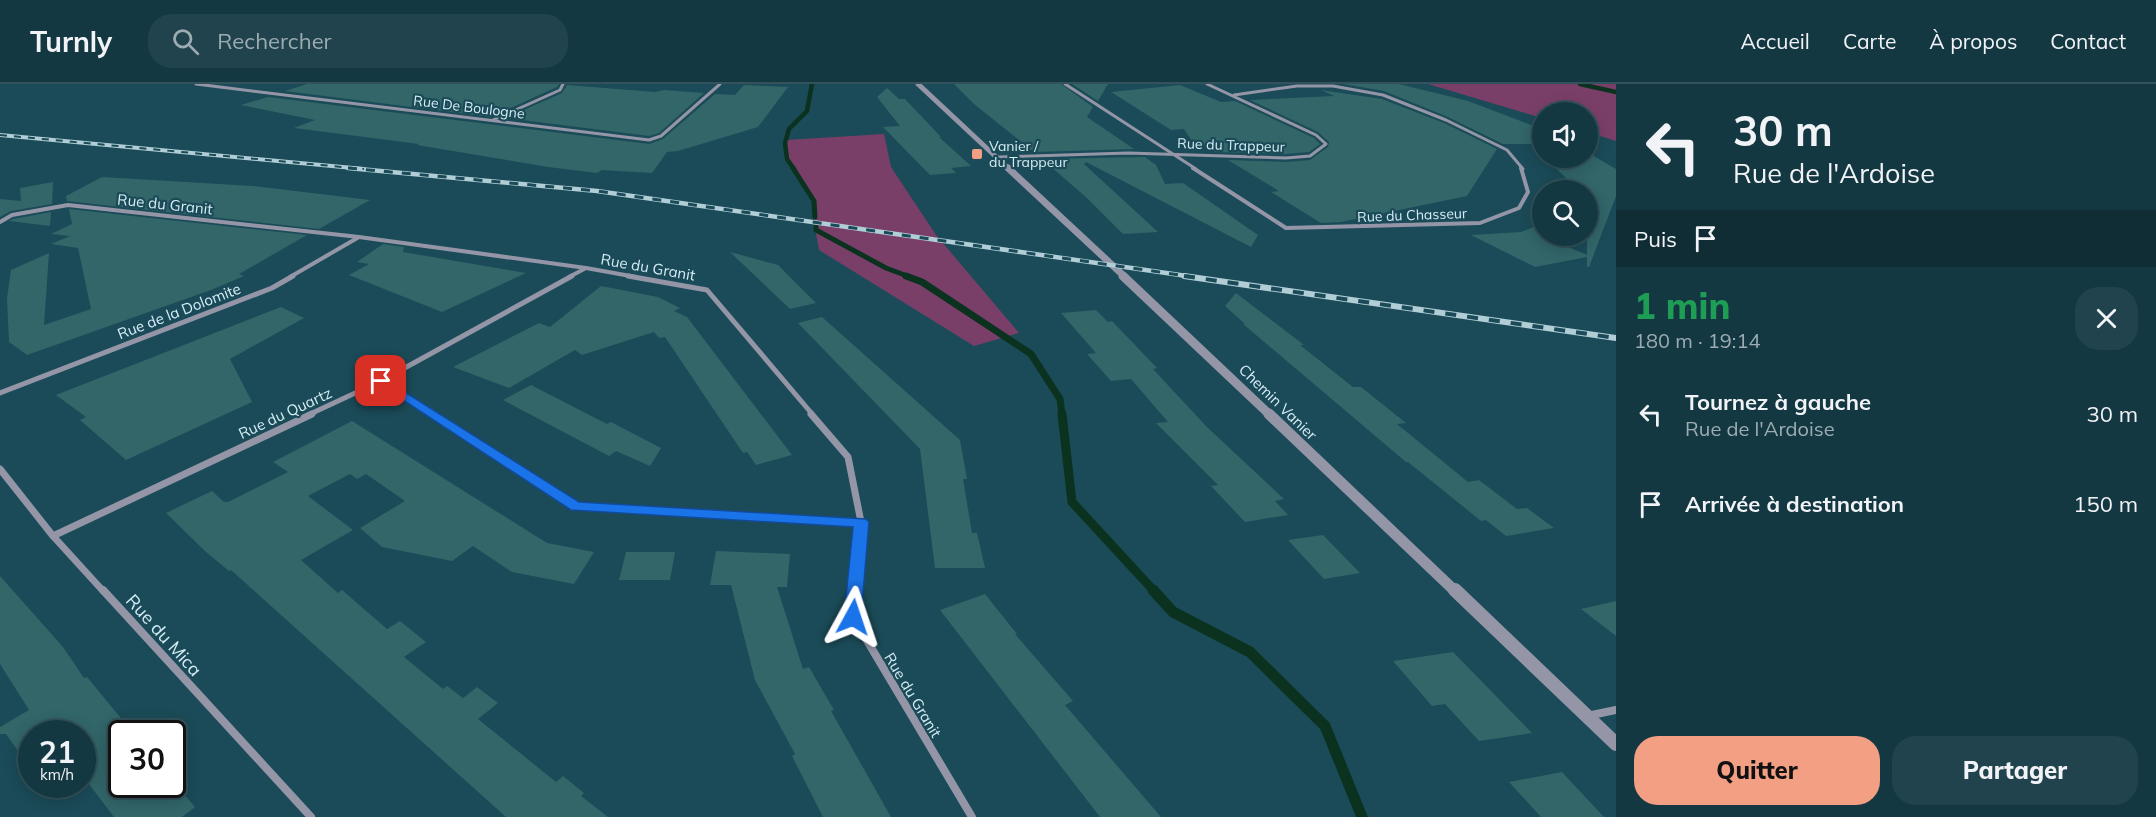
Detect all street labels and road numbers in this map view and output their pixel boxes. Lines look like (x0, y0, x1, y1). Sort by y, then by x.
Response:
street label: Rue De Boulogne (412, 91, 526, 123)
street label: Rue du Trappeur (1177, 134, 1286, 156)
street label: Rue du Granit (116, 190, 214, 218)
street label: Rue du Chasseur (1357, 204, 1468, 226)
street label: Rue du Granit (599, 249, 697, 285)
street label: Rue de la Dolomite (115, 279, 243, 343)
street label: Chemin Vanier (1235, 360, 1321, 444)
street label: Rue du Quartz (235, 383, 335, 443)
street label: Rue du Mica (121, 589, 207, 681)
street label: Rue du Granit (880, 649, 946, 741)

